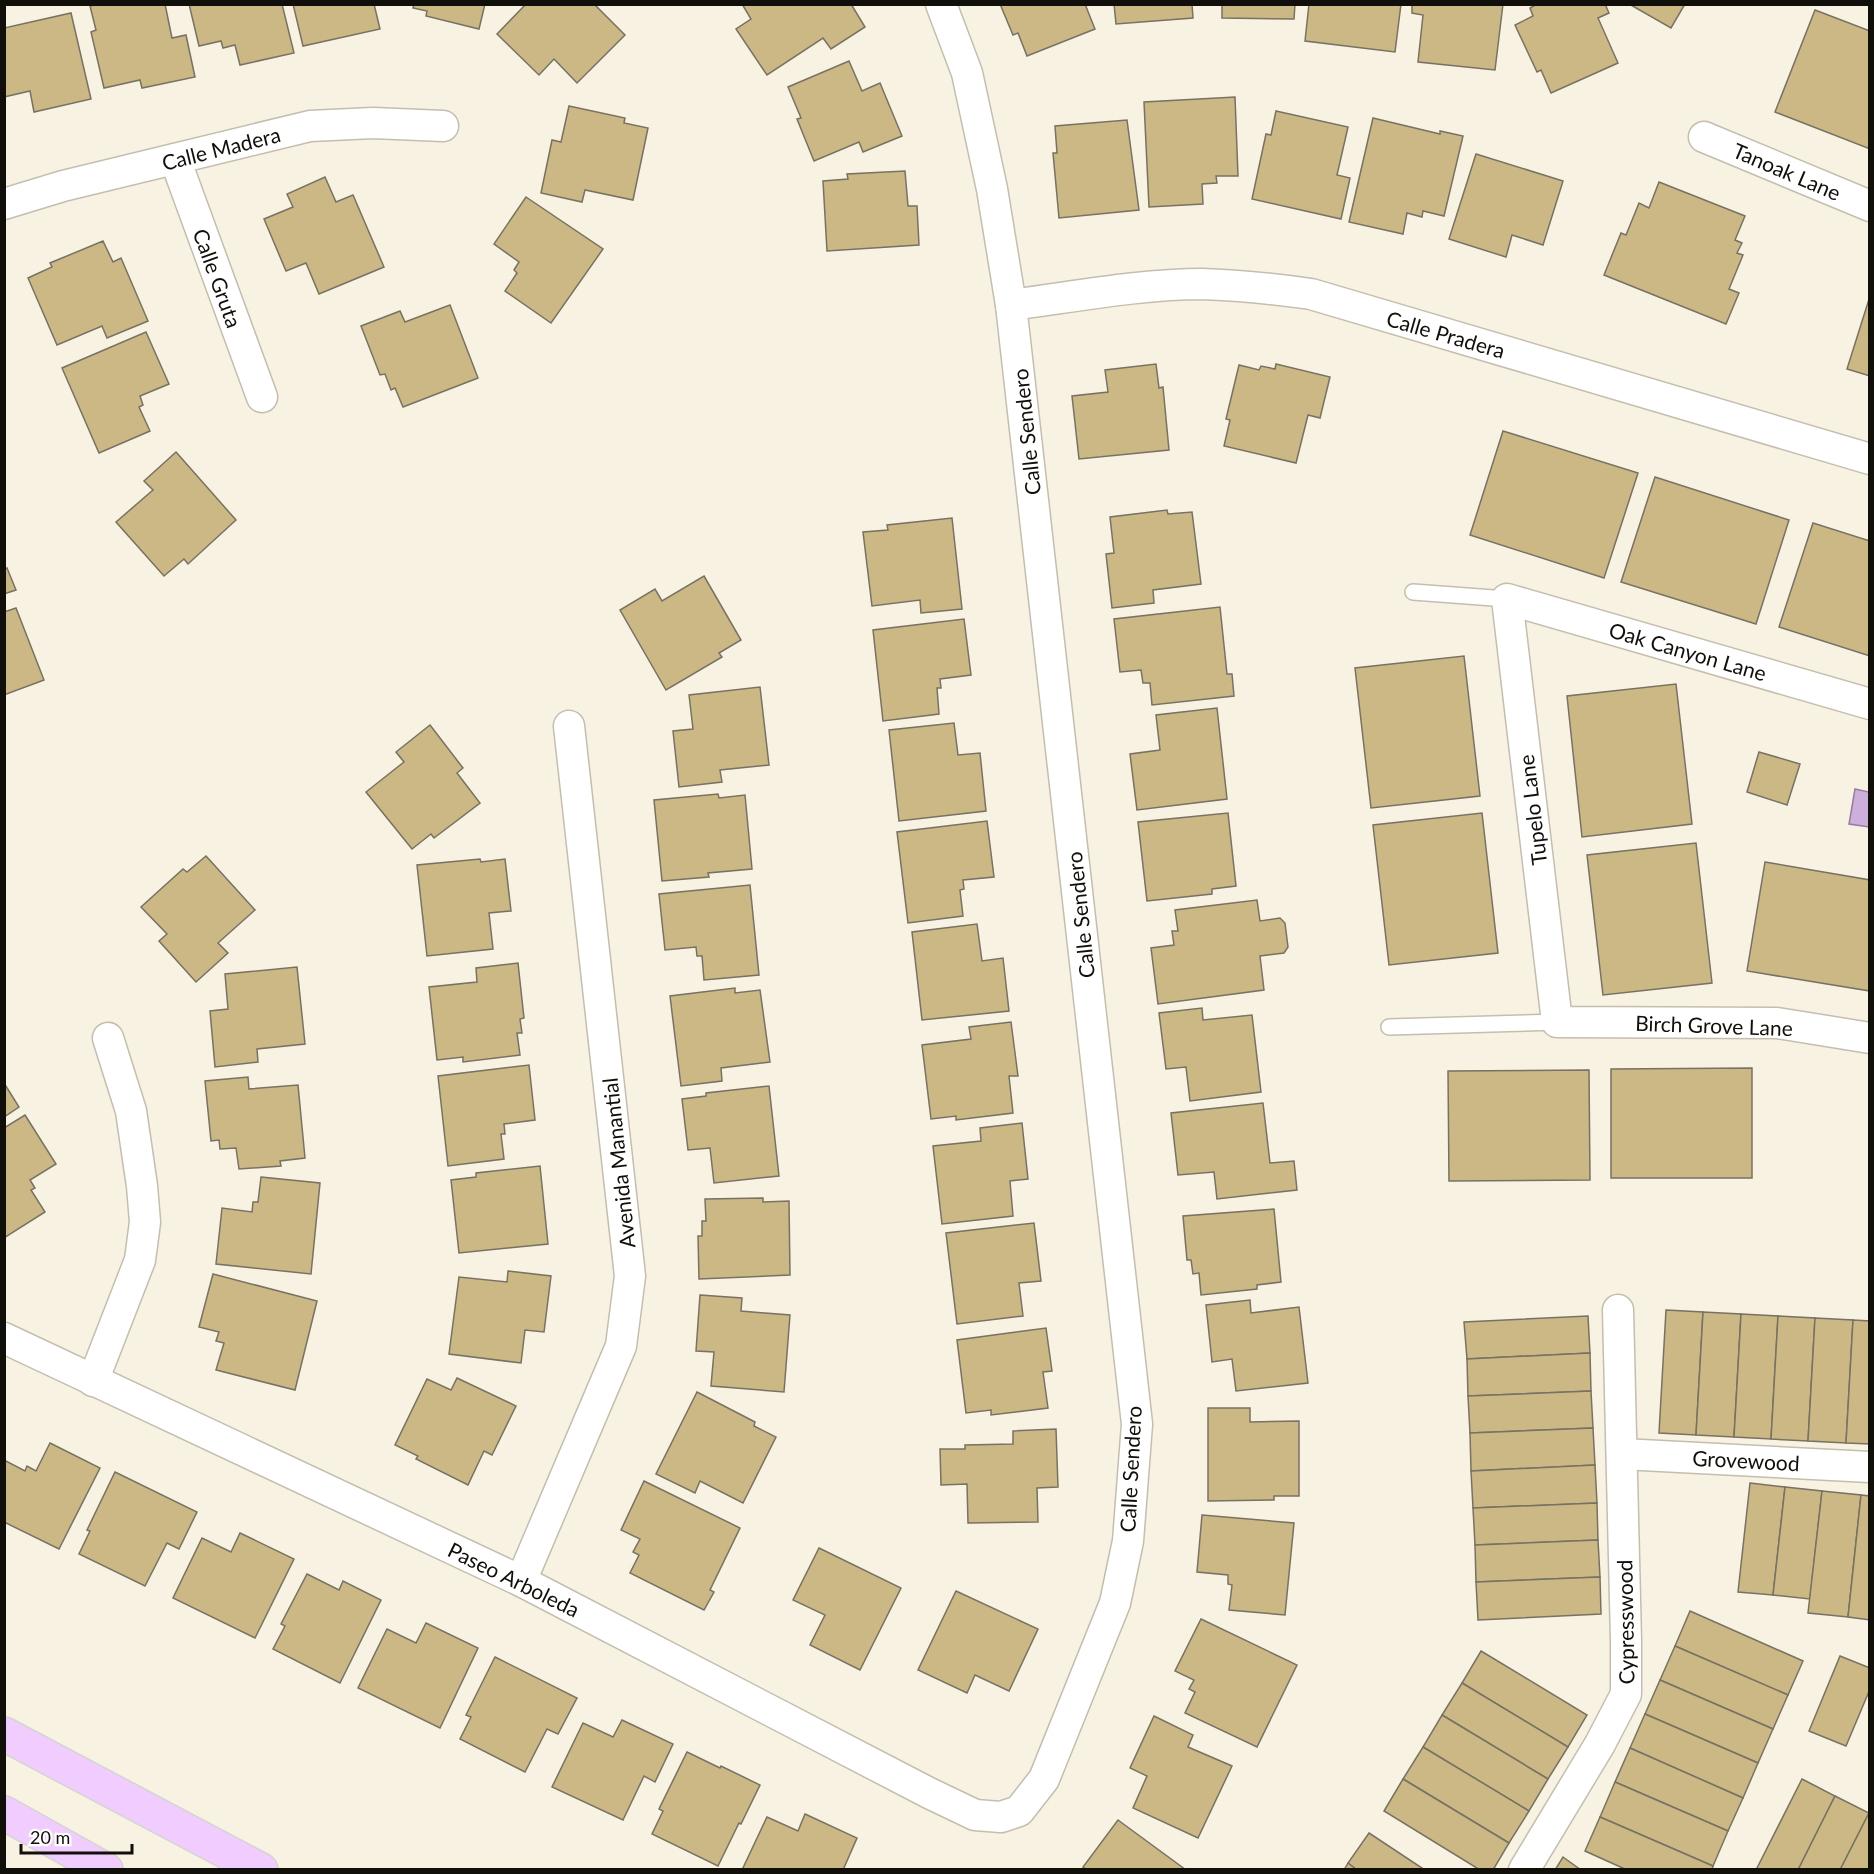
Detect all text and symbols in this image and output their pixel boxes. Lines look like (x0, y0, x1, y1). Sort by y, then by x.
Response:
street label: Calle Madera (159, 121, 283, 175)
street label: Tanoak Lane (1729, 137, 1845, 205)
street label: Calle Gruta (189, 225, 247, 331)
street label: Calle Pradera (1384, 305, 1508, 363)
street label: Calle Sendero (1007, 367, 1045, 496)
street label: Oak Canyon Lane (1606, 617, 1770, 685)
street label: Tupelo Lane (1513, 753, 1551, 867)
street label: Calle Sendero (1061, 850, 1099, 979)
street label: Birch Grove Lane (1635, 1010, 1793, 1040)
street label: Avenida Manantial (597, 1077, 639, 1249)
street label: Calle Sendero (1114, 1405, 1146, 1533)
street label: Grovewood (1692, 1445, 1800, 1475)
street label: Paseo Arboleda (444, 1536, 584, 1622)
street label: Cypresswood (1611, 1559, 1639, 1685)
scale bar (21, 1817, 132, 1855)
text: 20 m (30, 1826, 70, 1848)

